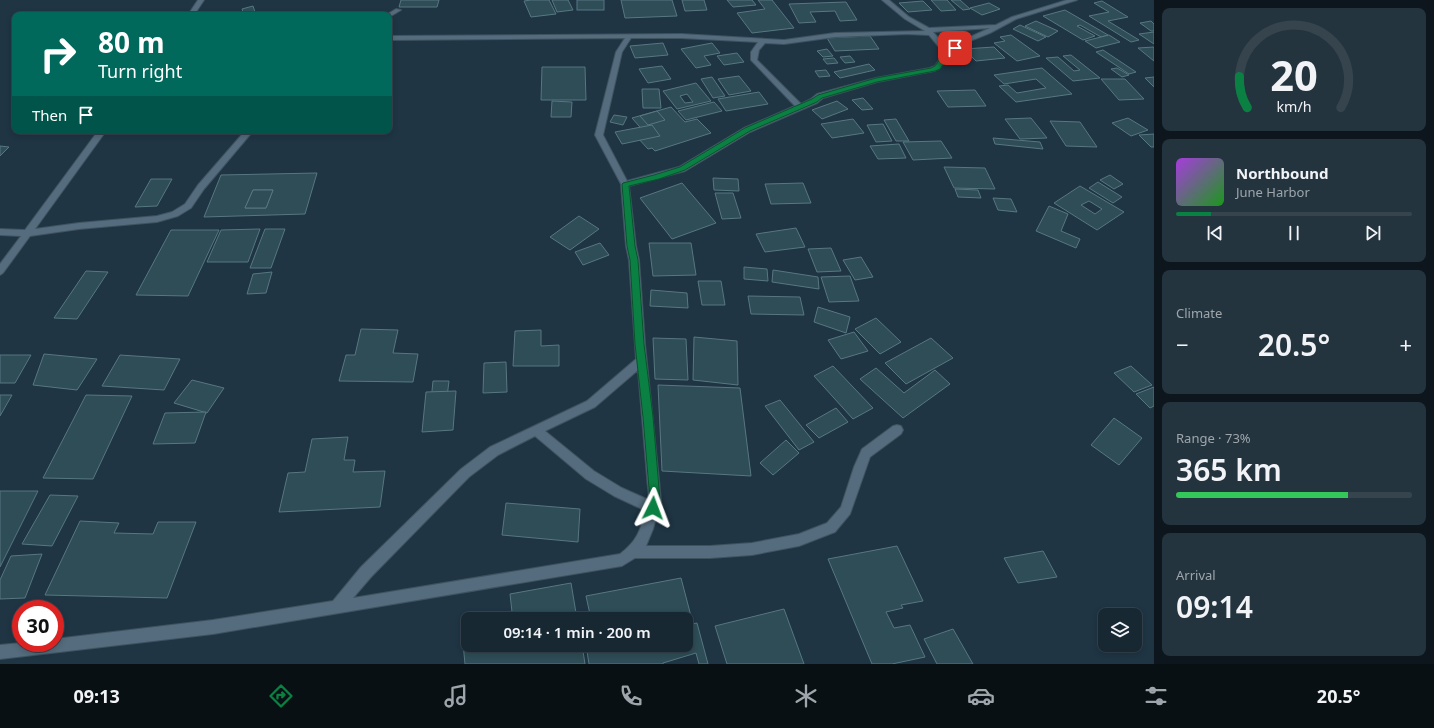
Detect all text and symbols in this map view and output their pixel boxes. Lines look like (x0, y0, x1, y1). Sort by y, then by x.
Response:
text: 80 m (98, 23, 165, 61)
icon: right (32, 28, 84, 80)
pin (938, 31, 972, 65)
icon: arrive (944, 37, 966, 59)
text: 20 (1270, 46, 1318, 102)
text: Turn right (98, 59, 182, 83)
text: km/h (1276, 96, 1312, 115)
icon: arrive (75, 104, 97, 126)
text: Then (32, 105, 67, 125)
text: Northbound (1236, 163, 1328, 183)
text: June Harbor (1236, 183, 1310, 201)
icon: previous (1204, 222, 1226, 244)
icon: pause (1283, 222, 1305, 244)
icon: next (1362, 222, 1384, 244)
text: Climate (1176, 304, 1222, 322)
text: 20.5° (1258, 324, 1330, 365)
text: − (1176, 329, 1189, 359)
text: + (1399, 329, 1412, 359)
text: Range · 73% (1176, 429, 1251, 447)
text: 365 km (1176, 449, 1282, 490)
position arrow (632, 487, 674, 529)
text: Arrival (1176, 566, 1216, 584)
text: 09:14 (1176, 586, 1253, 627)
speed limit sign: 30 (12, 600, 64, 652)
map controls (1098, 608, 1142, 652)
button: layers (1098, 608, 1142, 652)
text: 09:14 · 1 min · 200 m (503, 622, 651, 642)
icon: directions (267, 682, 295, 710)
icon: music (442, 682, 470, 710)
icon: phone (617, 682, 645, 710)
icon: climate (792, 682, 820, 710)
icon: car (967, 682, 995, 710)
icon: filters (1142, 682, 1170, 710)
text: 09:13 (74, 684, 120, 708)
text: 20.5° (1317, 684, 1360, 708)

